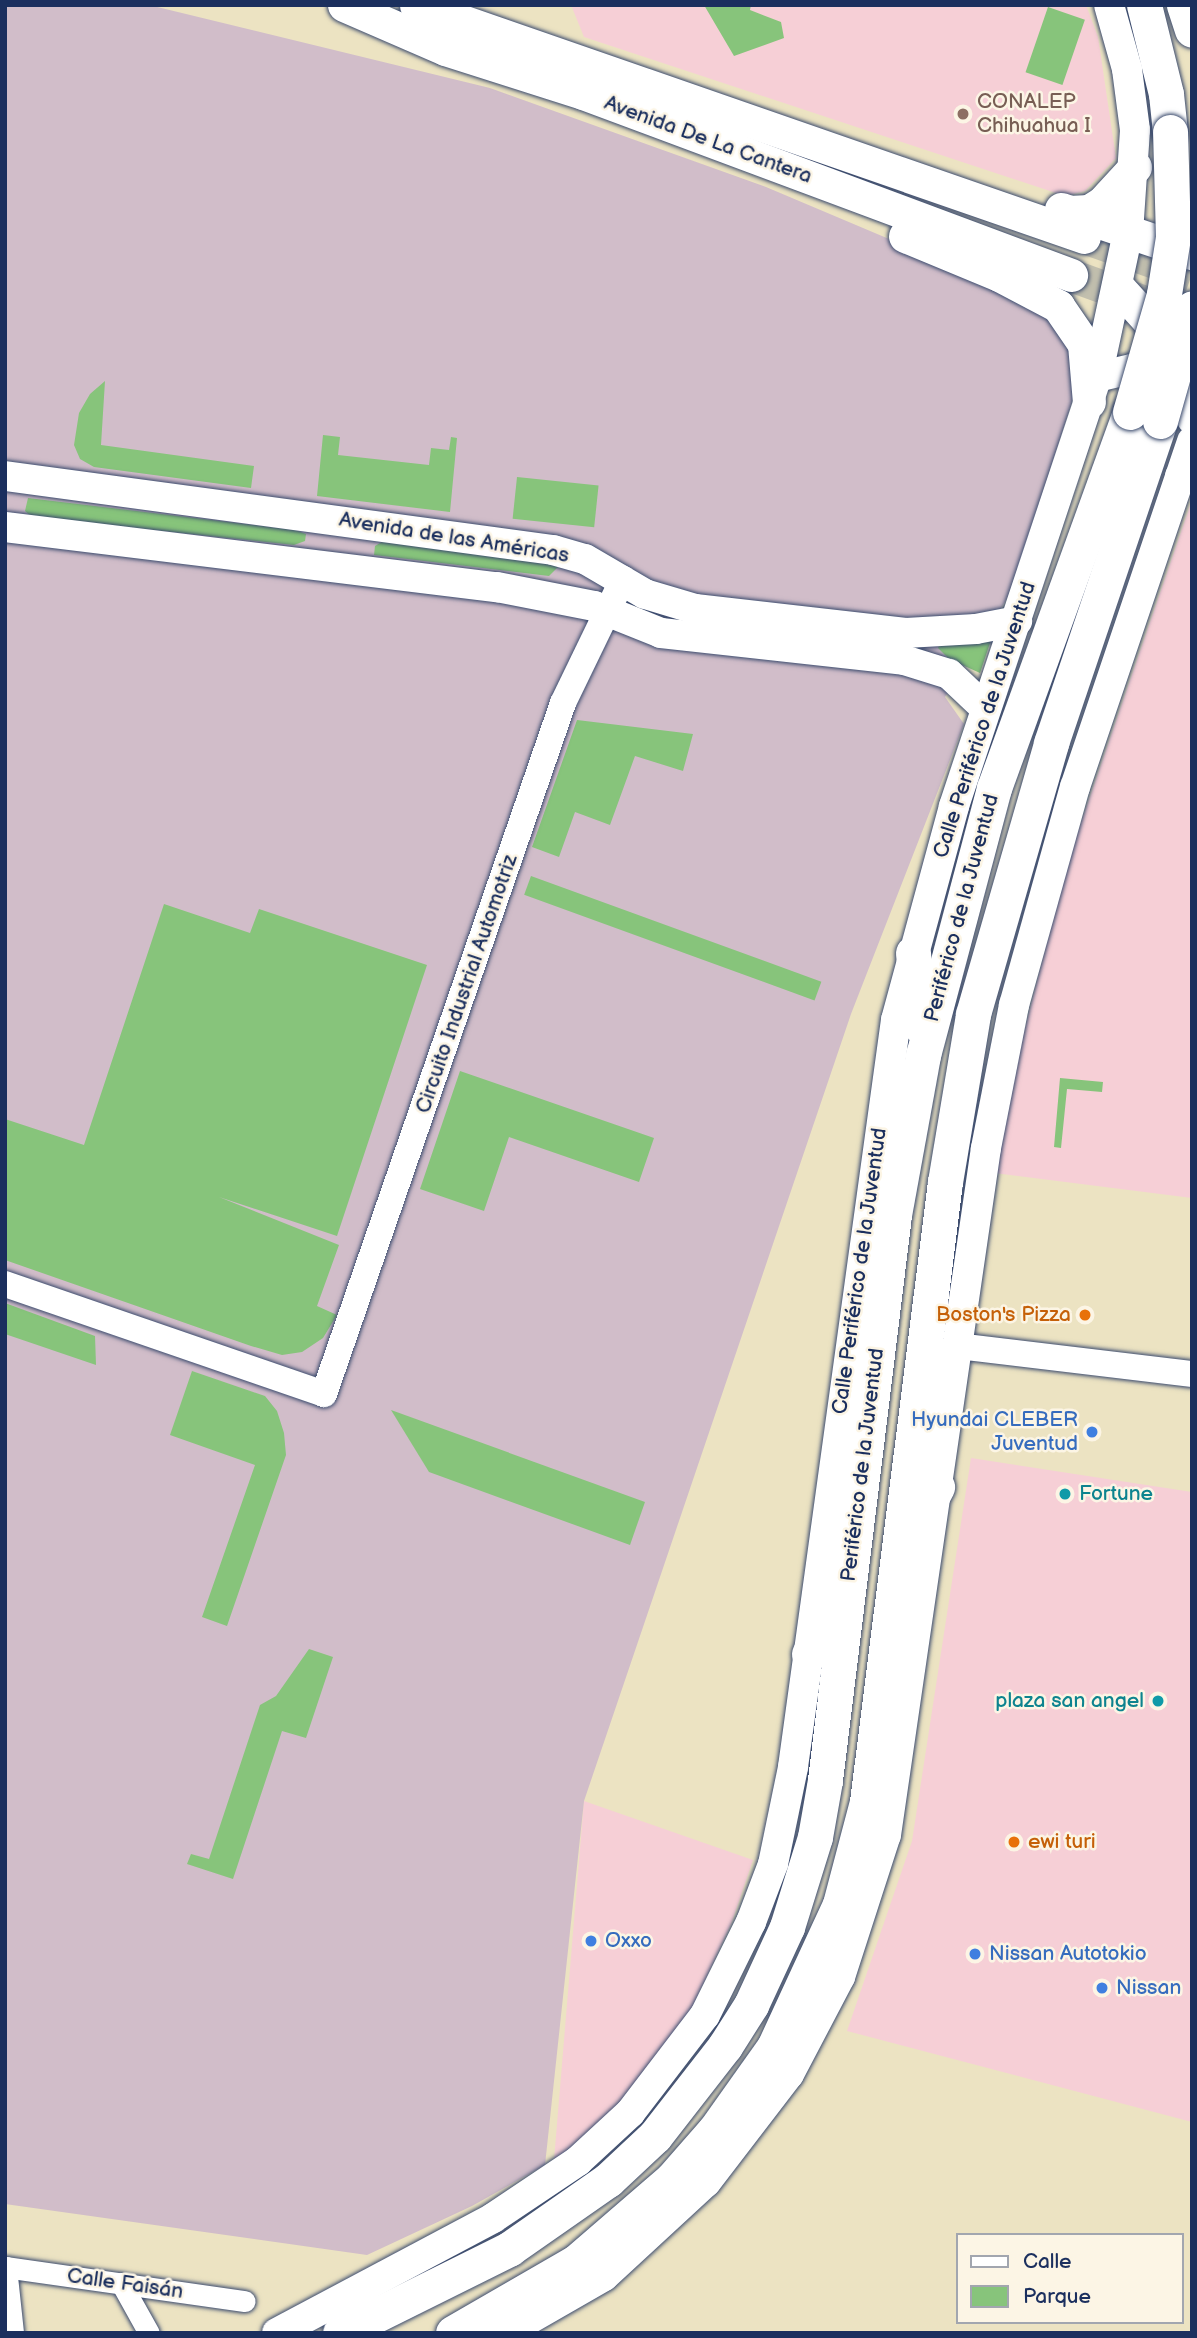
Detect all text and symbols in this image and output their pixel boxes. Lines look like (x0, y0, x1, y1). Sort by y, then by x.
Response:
place label: CONALEP Chihuahua I (977, 89, 1091, 139)
street label: Avenida De La Cantera (601, 91, 815, 189)
marker: CONALEP Chihuahua I (955, 106, 971, 122)
street label: Avenida de las Américas (337, 507, 571, 569)
street label: Calle Periférico de la Juventud (928, 578, 1042, 862)
street label: Periférico de la Juventud (919, 791, 1005, 1025)
street label: Circuito Industrial Automotriz (411, 851, 523, 1117)
street label: Calle Periférico de la Juventud (827, 1126, 893, 1416)
place label: Boston's Pizza (936, 1302, 1071, 1328)
marker: Boston's Pizza (1077, 1307, 1093, 1323)
street label: Periférico de la Juventud (836, 1346, 890, 1584)
place label: Hyundai CLEBER Juventud (911, 1407, 1078, 1457)
marker: Hyundai CLEBER Juventud (1084, 1424, 1100, 1440)
place label: Fortune (1079, 1481, 1153, 1507)
marker: Fortune (1057, 1486, 1073, 1502)
place label: plaza san angel (995, 1688, 1144, 1714)
marker: plaza san angel (1150, 1693, 1166, 1709)
place label: ewi turi (1028, 1829, 1096, 1855)
marker: ewi turi (1006, 1834, 1022, 1850)
place label: Oxxo (605, 1928, 652, 1954)
marker: Oxxo (583, 1933, 599, 1949)
place label: Nissan Autotokio (989, 1941, 1147, 1967)
marker: Nissan Autotokio (967, 1946, 983, 1962)
place label: Nissan (1116, 1975, 1181, 2001)
marker: Nissan (1094, 1980, 1110, 1996)
legend (956, 2233, 1183, 2324)
text: Calle (1023, 2249, 1072, 2274)
street label: Calle Faisán (65, 2263, 185, 2305)
text: Parque (1023, 2284, 1091, 2309)

